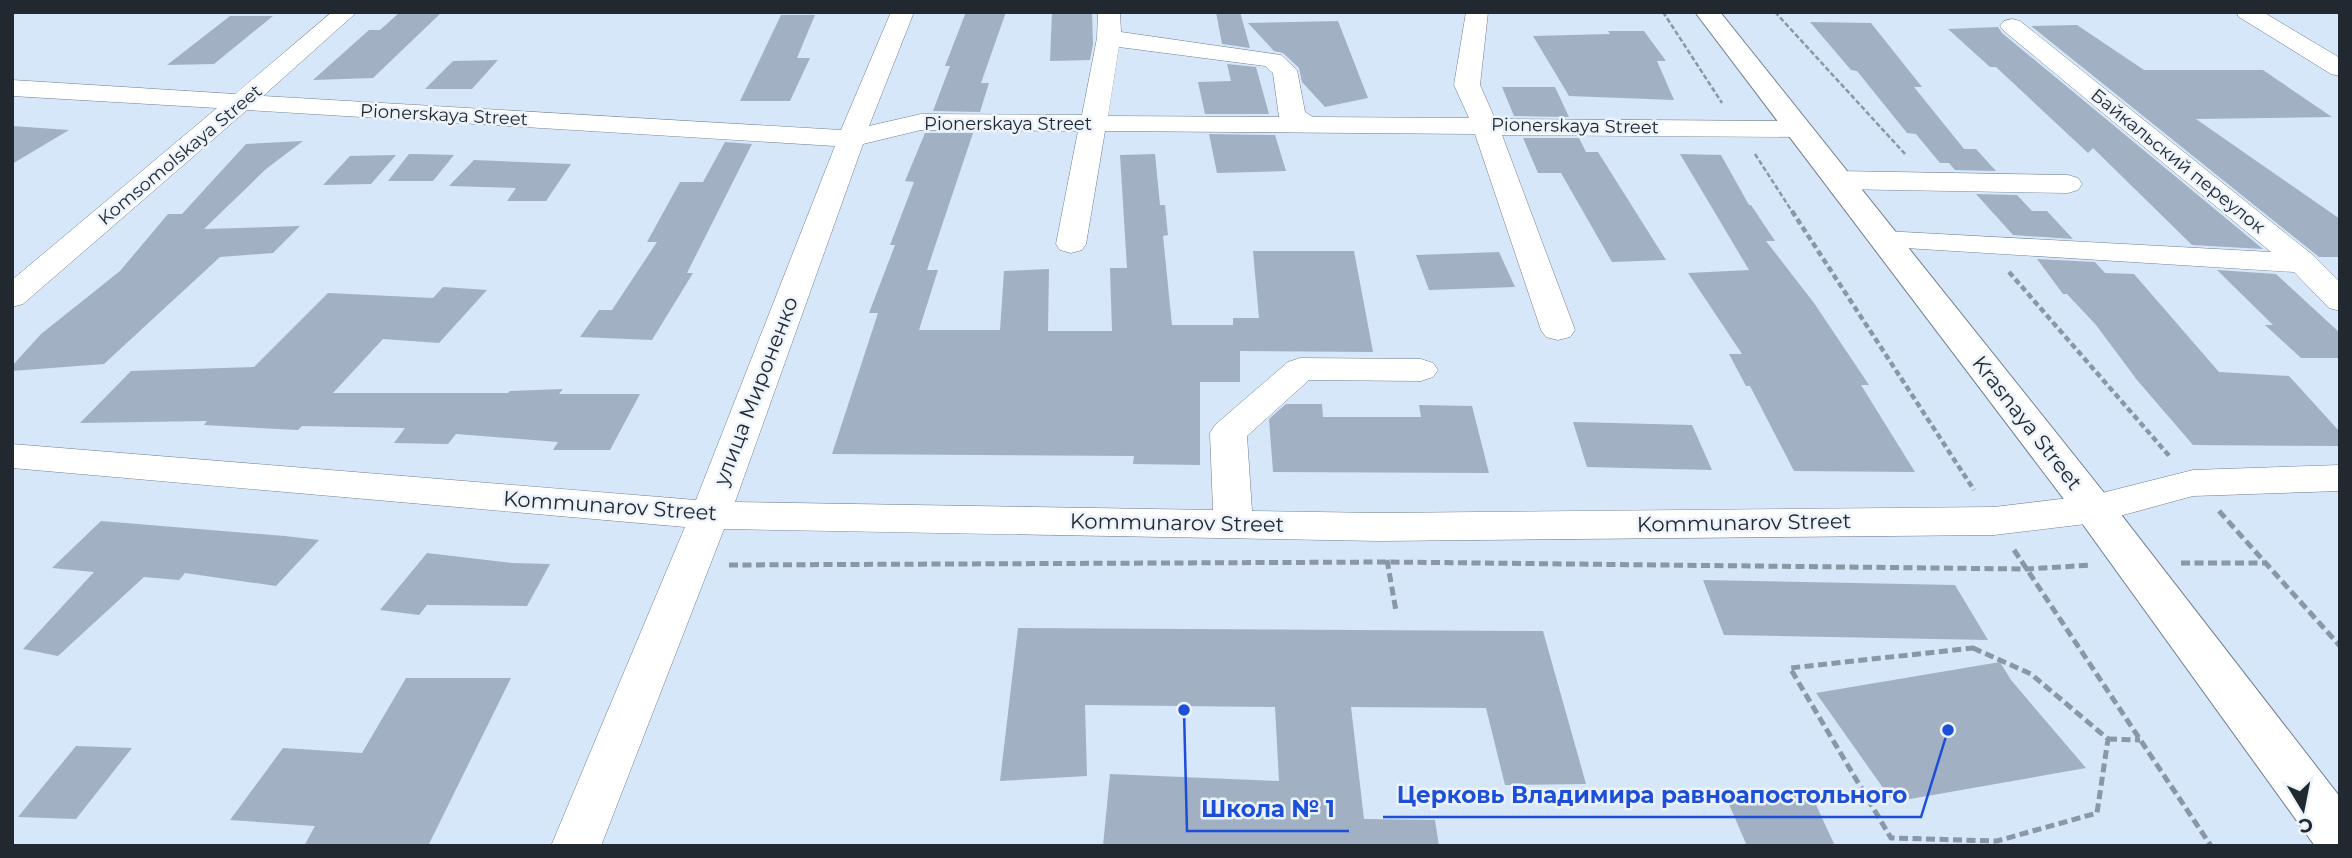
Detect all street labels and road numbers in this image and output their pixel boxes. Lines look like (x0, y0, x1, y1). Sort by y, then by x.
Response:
street label: Komsomolskaya Street (94, 80, 266, 230)
street label: Байкальский переулок (2086, 84, 2270, 238)
street label: Pionerskaya Street (360, 100, 528, 130)
street label: Pionerskaya Street (924, 113, 1092, 135)
street label: Pionerskaya Street (1491, 114, 1659, 138)
street label: улица Мироненко (708, 293, 803, 490)
street label: Krasnaya Street (1967, 351, 2088, 495)
street label: Kommunarov Street (502, 486, 718, 525)
street label: Kommunarov Street (1070, 508, 1284, 537)
street label: Kommunarov Street (1637, 508, 1851, 537)

